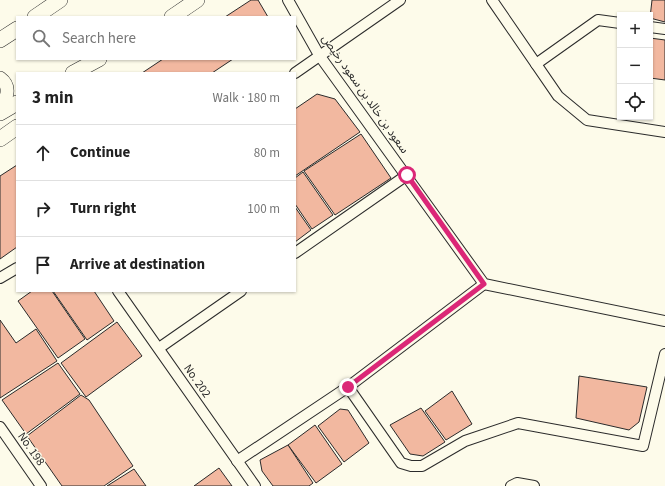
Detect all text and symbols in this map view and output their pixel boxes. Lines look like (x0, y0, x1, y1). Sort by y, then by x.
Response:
map controls (617, 12, 653, 120)
button: + (617, 12, 653, 48)
search box (16, 16, 296, 60)
icon: search (30, 27, 52, 49)
text: Search here (62, 28, 136, 49)
street label: سعود بن خالد بن سعود رخيص (317, 31, 413, 157)
button: − (617, 48, 653, 84)
button: locate (617, 84, 653, 120)
text: 3 min (32, 86, 73, 110)
text: Walk · 180 m (212, 89, 280, 107)
icon: ahead (32, 142, 54, 164)
text: Continue (70, 142, 130, 163)
text: 80 m (254, 144, 280, 162)
route start (398, 166, 416, 184)
icon: right (32, 198, 54, 220)
text: Turn right (70, 198, 136, 219)
text: 100 m (247, 200, 280, 218)
icon: arrive (32, 254, 54, 276)
text: Arrive at destination (70, 254, 205, 275)
street label: No. 202 (179, 361, 215, 401)
route end (339, 378, 357, 396)
street label: No. 198 (13, 429, 49, 469)

